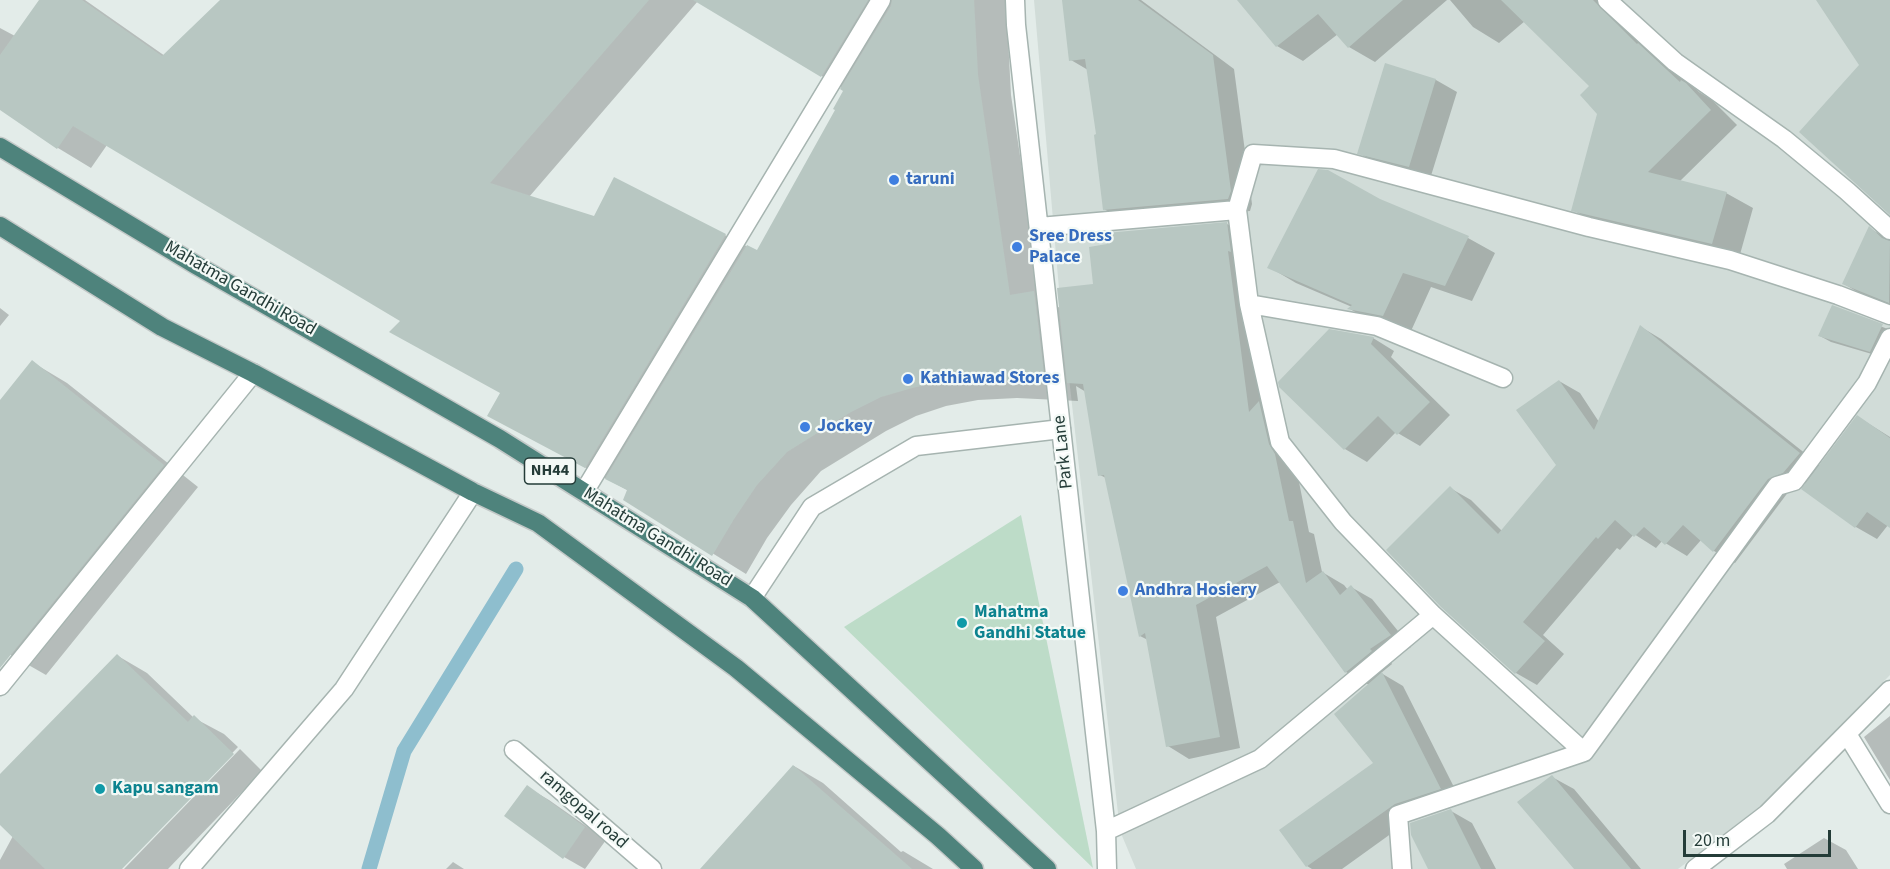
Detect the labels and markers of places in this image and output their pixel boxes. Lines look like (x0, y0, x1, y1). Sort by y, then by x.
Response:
place label: taruni (906, 169, 955, 191)
marker: taruni (887, 173, 901, 187)
place label: Sree Dress Palace (1029, 226, 1112, 268)
marker: Sree Dress Palace (1010, 240, 1024, 254)
place label: Kathiawad Stores (920, 368, 1059, 390)
marker: Kathiawad Stores (901, 372, 915, 386)
place label: Jockey (817, 416, 873, 438)
marker: Jockey (798, 420, 812, 434)
place label: Andhra Hosiery (1135, 580, 1257, 602)
marker: Andhra Hosiery (1116, 584, 1130, 598)
place label: Mahatma Gandhi Statue (974, 602, 1086, 644)
marker: Mahatma Gandhi Statue (955, 616, 969, 630)
place label: Kapu sangam (112, 778, 219, 800)
marker: Kapu sangam (93, 782, 107, 796)

